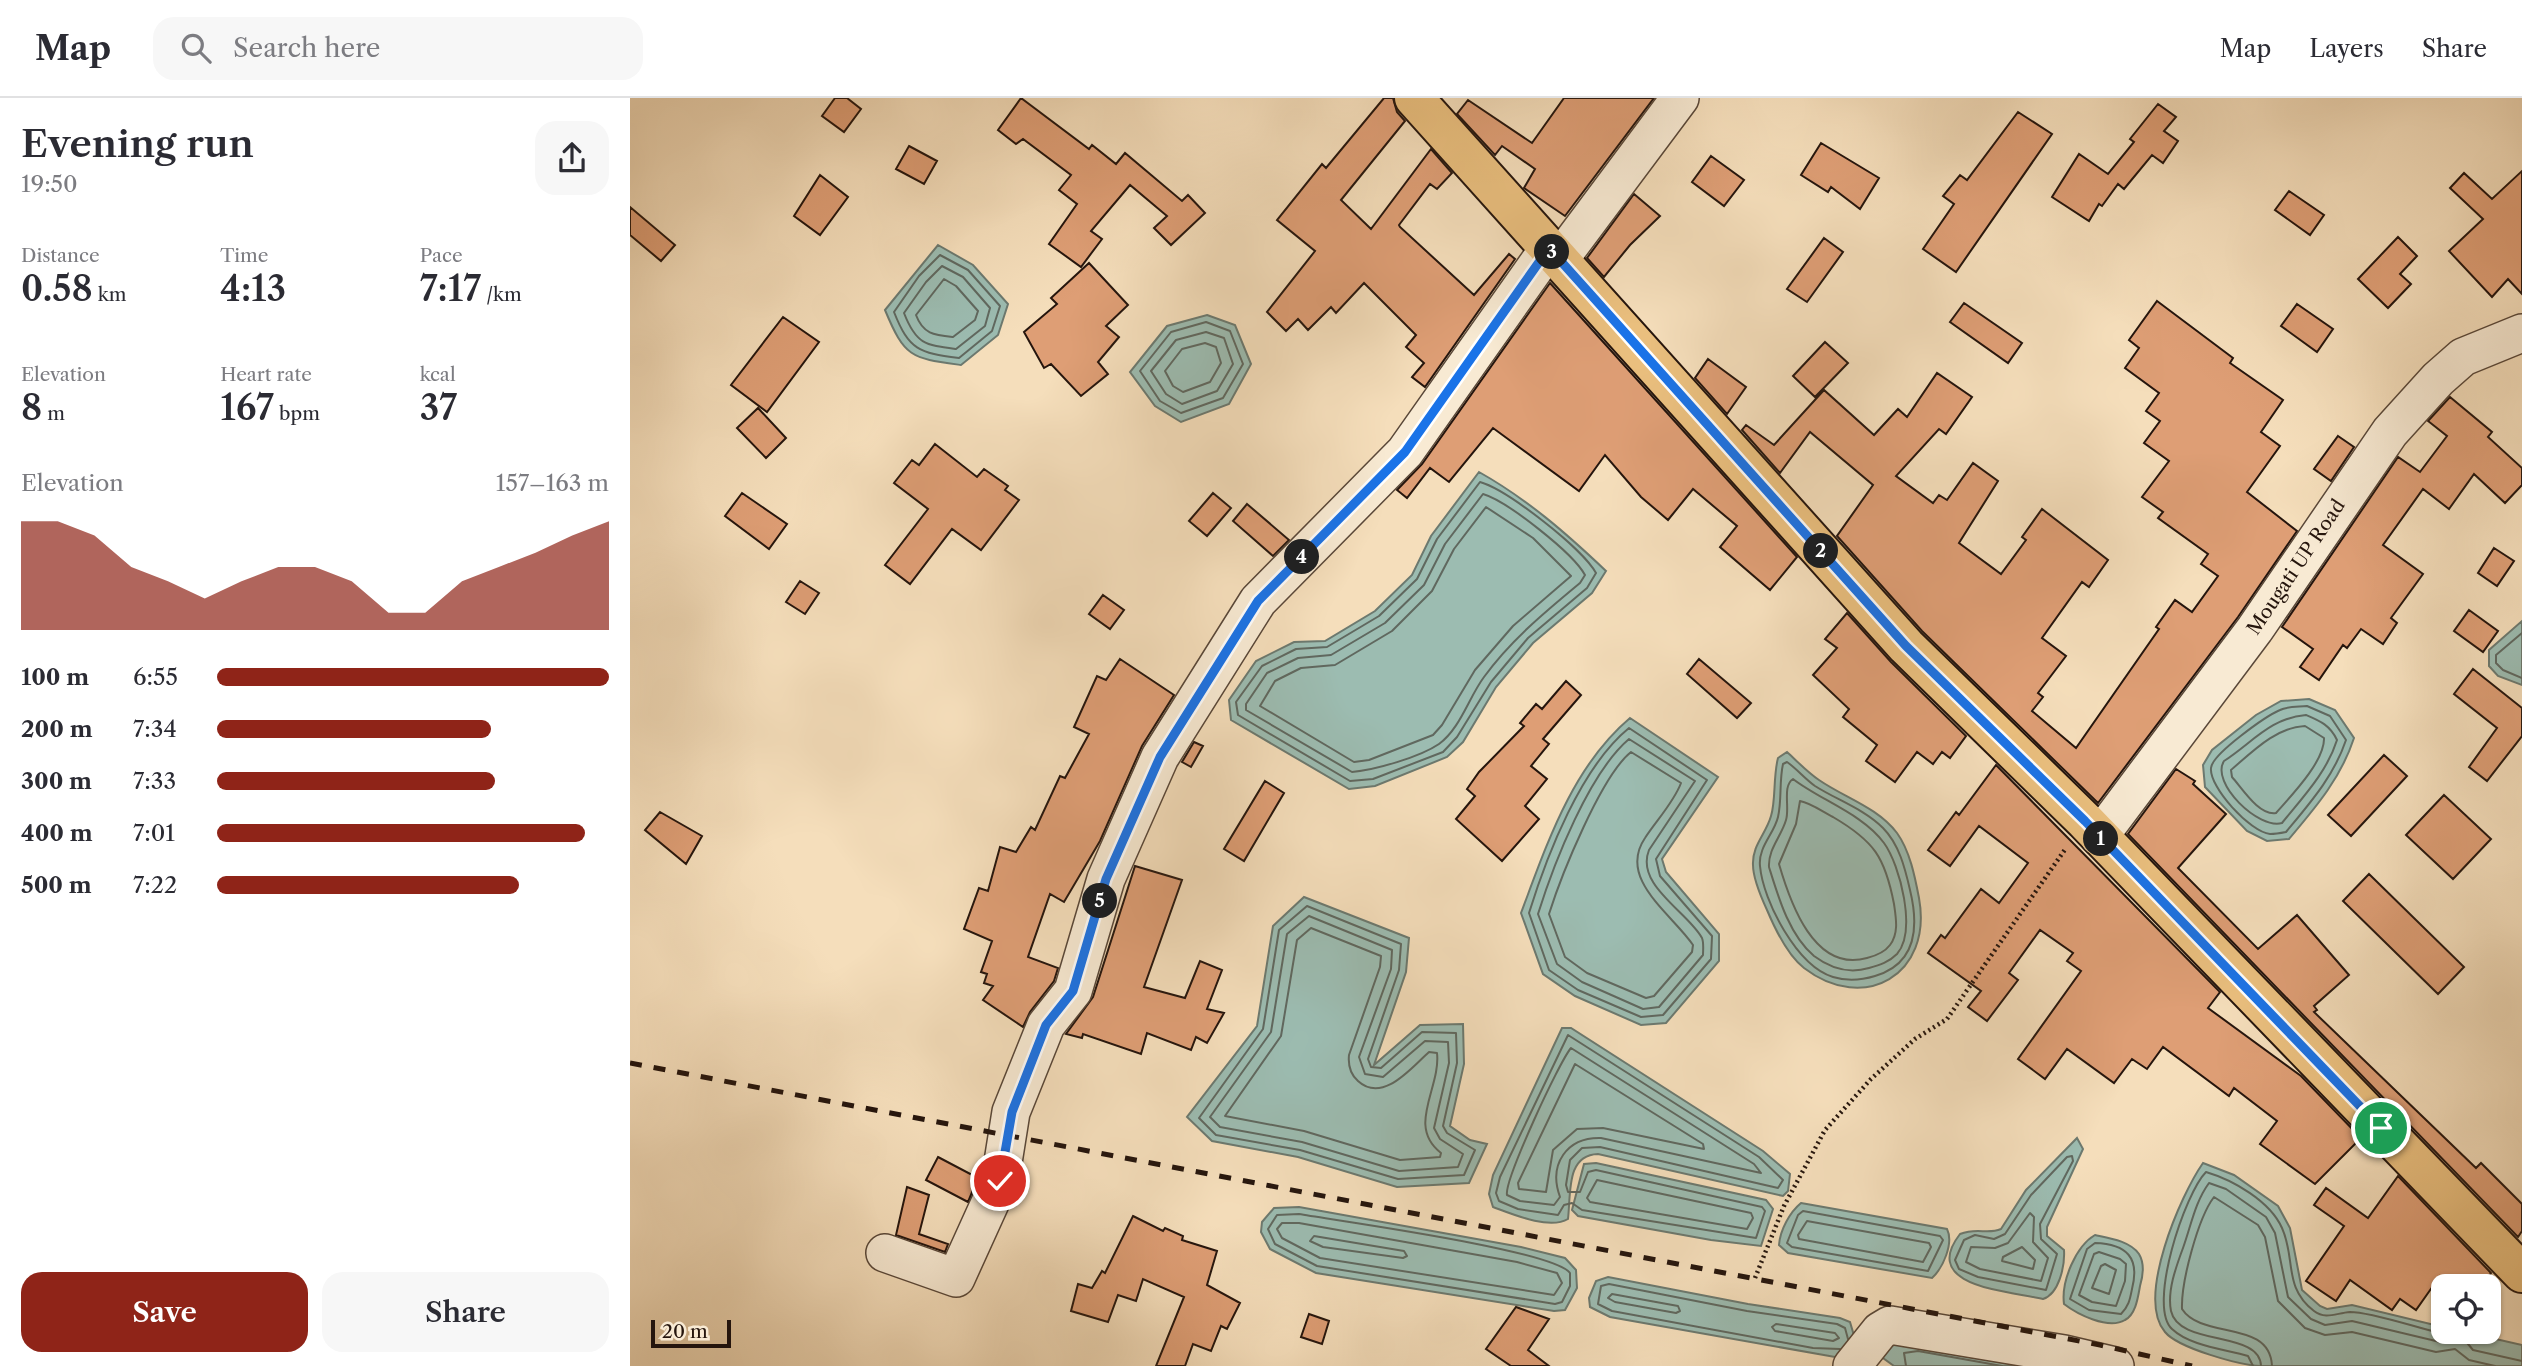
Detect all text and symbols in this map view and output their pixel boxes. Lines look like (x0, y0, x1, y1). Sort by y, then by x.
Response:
search box (153, 17, 643, 80)
text: Map (35, 28, 111, 69)
icon: search (177, 29, 215, 67)
text: Search here (233, 32, 380, 64)
text: Map (2220, 34, 2271, 63)
text: Layers (2309, 34, 2384, 63)
text: Share (2422, 34, 2487, 63)
text: Evening run (21, 120, 254, 167)
button: share (535, 121, 609, 195)
text: 19:50 (21, 170, 78, 198)
pin: 3 (1534, 234, 1570, 270)
text: 3 (1546, 240, 1557, 263)
text: Distance (21, 244, 100, 267)
text: Time (220, 244, 268, 267)
text: Pace (420, 244, 463, 267)
text: 0.58 (21, 267, 93, 310)
text: 4:13 (220, 267, 286, 310)
text: 7:17 (420, 267, 481, 310)
text: km (93, 283, 127, 306)
text: /km (481, 283, 522, 306)
text: Elevation (21, 363, 106, 386)
text: Heart rate (220, 363, 312, 386)
text: kcal (420, 363, 456, 386)
text: 8 (21, 386, 42, 429)
text: 167 (220, 386, 274, 429)
text: 37 (420, 386, 457, 429)
text: m (42, 402, 65, 425)
text: bpm (274, 402, 320, 425)
text: Elevation (21, 469, 124, 497)
text: 157–163 m (496, 469, 609, 497)
street label: Mougati UP Road (2242, 495, 2350, 639)
pin: 2 (1804, 533, 1838, 568)
text: 2 (1815, 539, 1826, 562)
pin: 4 (1284, 540, 1320, 574)
text: 4 (1296, 545, 1307, 568)
text: 100 m (21, 663, 89, 691)
text: 6:55 (133, 663, 178, 691)
text: 200 m (21, 715, 93, 743)
text: 7:34 (133, 715, 177, 743)
text: 300 m (21, 767, 92, 795)
text: 7:33 (133, 767, 176, 795)
text: 400 m (21, 819, 93, 847)
text: 7:01 (133, 819, 175, 847)
pin: 1 (2084, 822, 2118, 856)
text: 1 (2096, 827, 2105, 850)
text: 500 m (21, 871, 92, 899)
text: 7:22 (133, 871, 177, 899)
pin: 5 (1082, 884, 1118, 918)
text: 5 (1094, 889, 1105, 912)
pin (2351, 1098, 2411, 1158)
icon: arrive (2362, 1109, 2400, 1147)
pin (970, 1151, 1030, 1211)
icon: check (981, 1162, 1019, 1200)
button: Save (21, 1272, 308, 1352)
button: Share (322, 1272, 609, 1352)
map controls (2431, 1274, 2501, 1344)
button: locate (2431, 1274, 2501, 1344)
scale bar (651, 1317, 732, 1349)
text: 20 m (662, 1320, 708, 1343)

